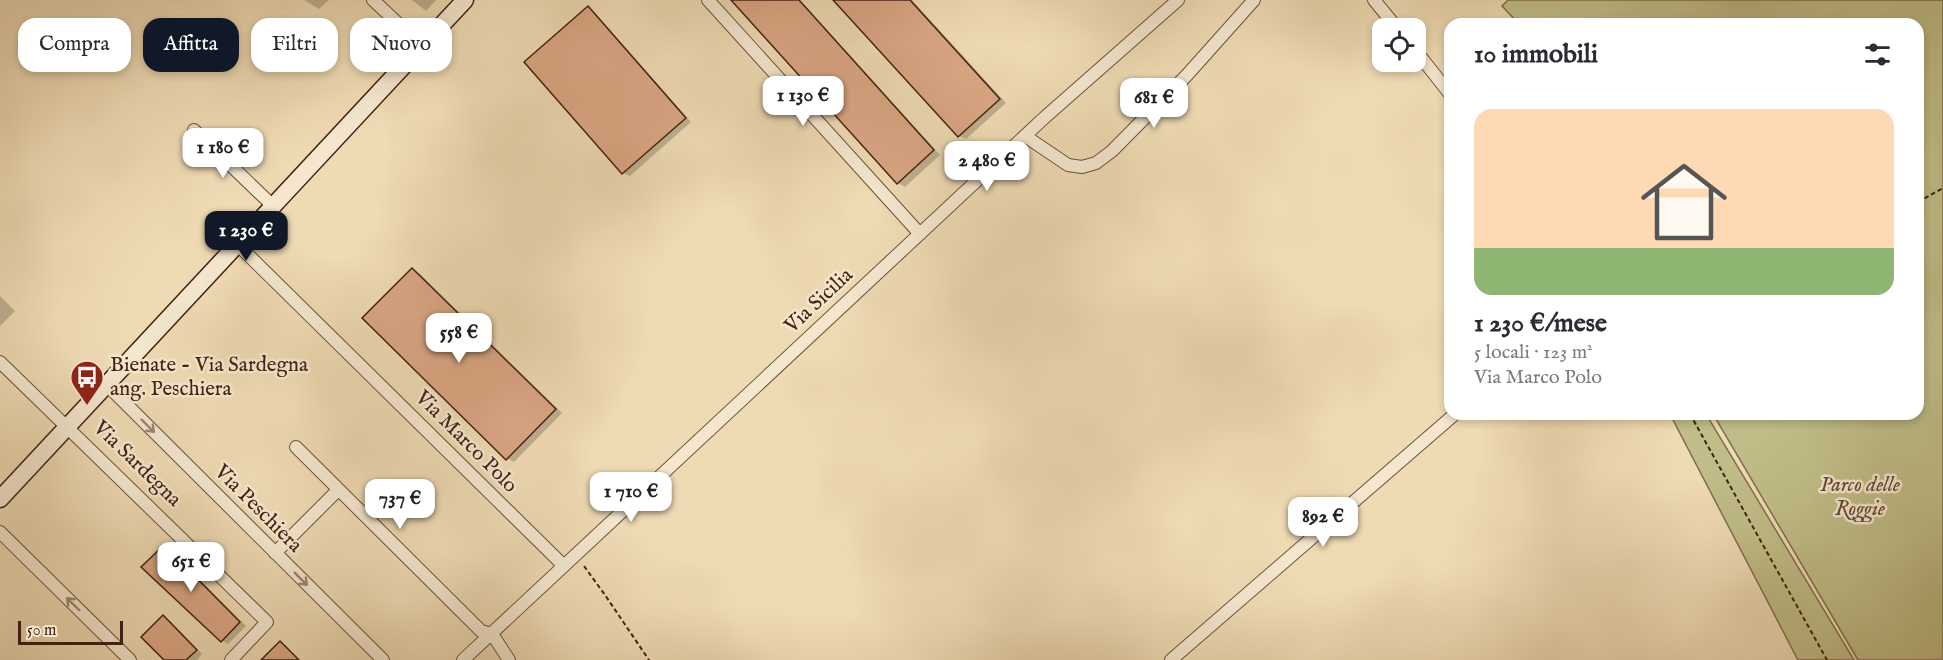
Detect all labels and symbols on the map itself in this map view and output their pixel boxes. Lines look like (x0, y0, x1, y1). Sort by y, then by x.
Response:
pin: 1 130 € (748, 76, 858, 127)
pin: 681 € (1112, 78, 1196, 129)
pin: 1 180 € (168, 128, 278, 179)
pin: 2 480 € (932, 141, 1042, 192)
pin: 1 230 € (191, 211, 301, 262)
street label: Via Sicilia (778, 262, 860, 340)
pin: 558 € (417, 313, 501, 364)
place label: Bienate - Via Sardegna ang. Peschiera (110, 352, 309, 403)
bus stop icon: Bienate - Via Sardegna ang. Peschiera (69, 359, 105, 406)
street label: Via Marco Polo (408, 384, 523, 499)
street label: Via Sardegna (86, 414, 188, 514)
one-way arrow (141, 419, 155, 434)
street label: Via Peschiera (207, 458, 309, 560)
pin: 1 710 € (576, 472, 686, 523)
park label: Parco delle Roggie (1820, 472, 1900, 523)
pin: 737 € (358, 479, 442, 530)
pin: 892 € (1281, 497, 1365, 548)
pin: 651 € (149, 542, 233, 593)
one-way arrow (293, 572, 308, 586)
one-way arrow (66, 597, 81, 612)
scale bar (18, 618, 123, 646)

